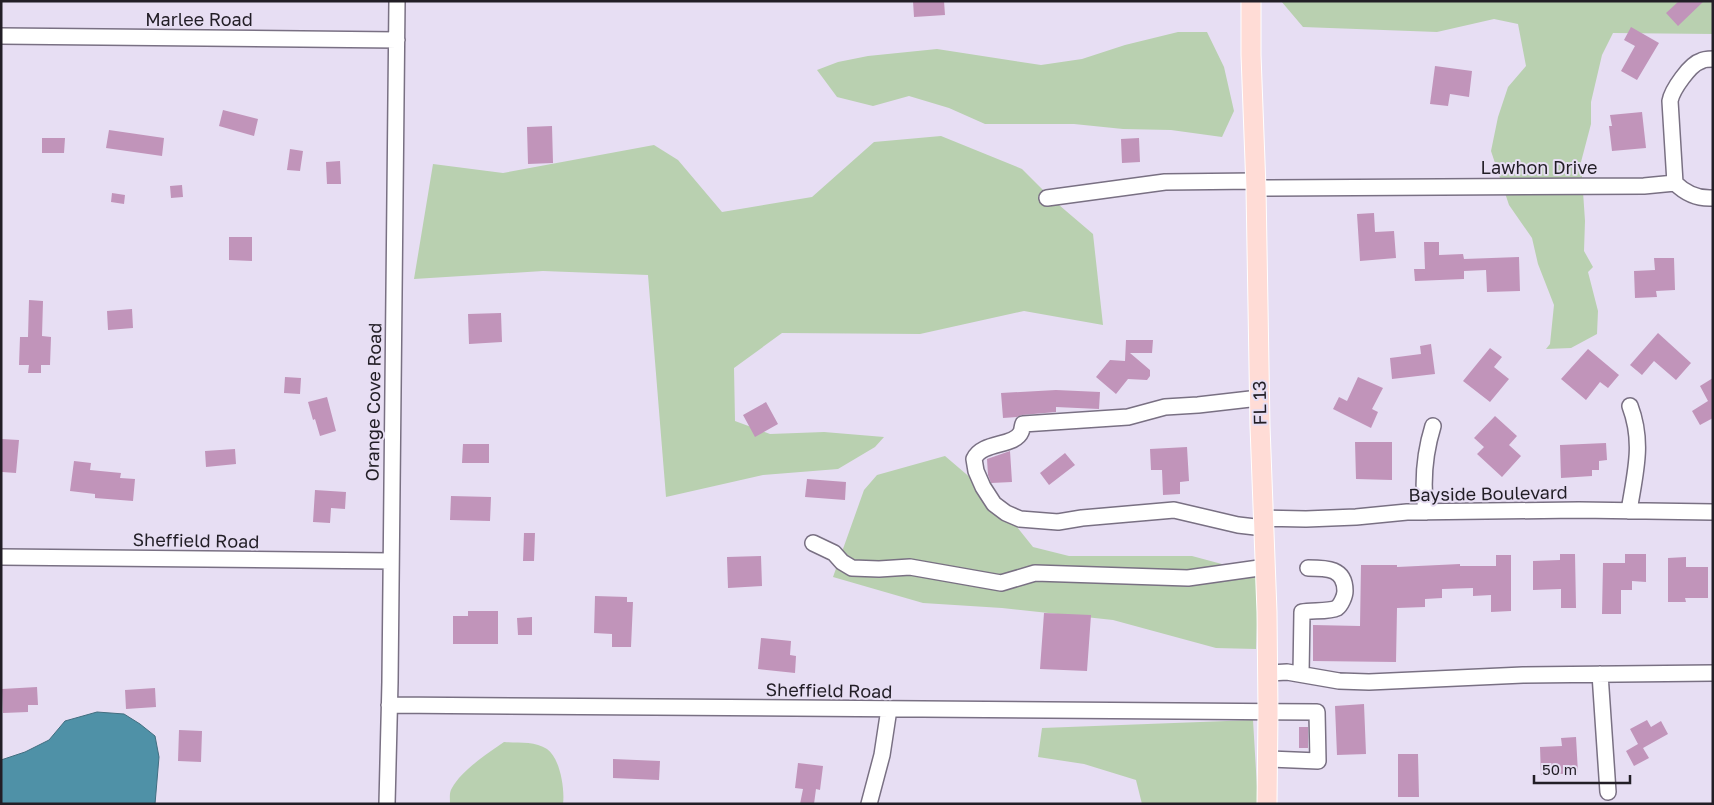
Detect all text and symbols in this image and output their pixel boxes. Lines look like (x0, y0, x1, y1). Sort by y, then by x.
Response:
street label: Marlee Road (145, 8, 253, 30)
street label: Lawhon Drive (1480, 156, 1598, 178)
street label: Orange Cove Road (361, 322, 385, 482)
street label: FL 13 (1248, 380, 1270, 426)
street label: Bayside Boulevard (1408, 481, 1568, 505)
street label: Sheffield Road (132, 528, 260, 552)
street label: Sheffield Road (765, 678, 893, 702)
scale bar (1534, 752, 1630, 784)
text: 50 m (1542, 760, 1577, 778)

